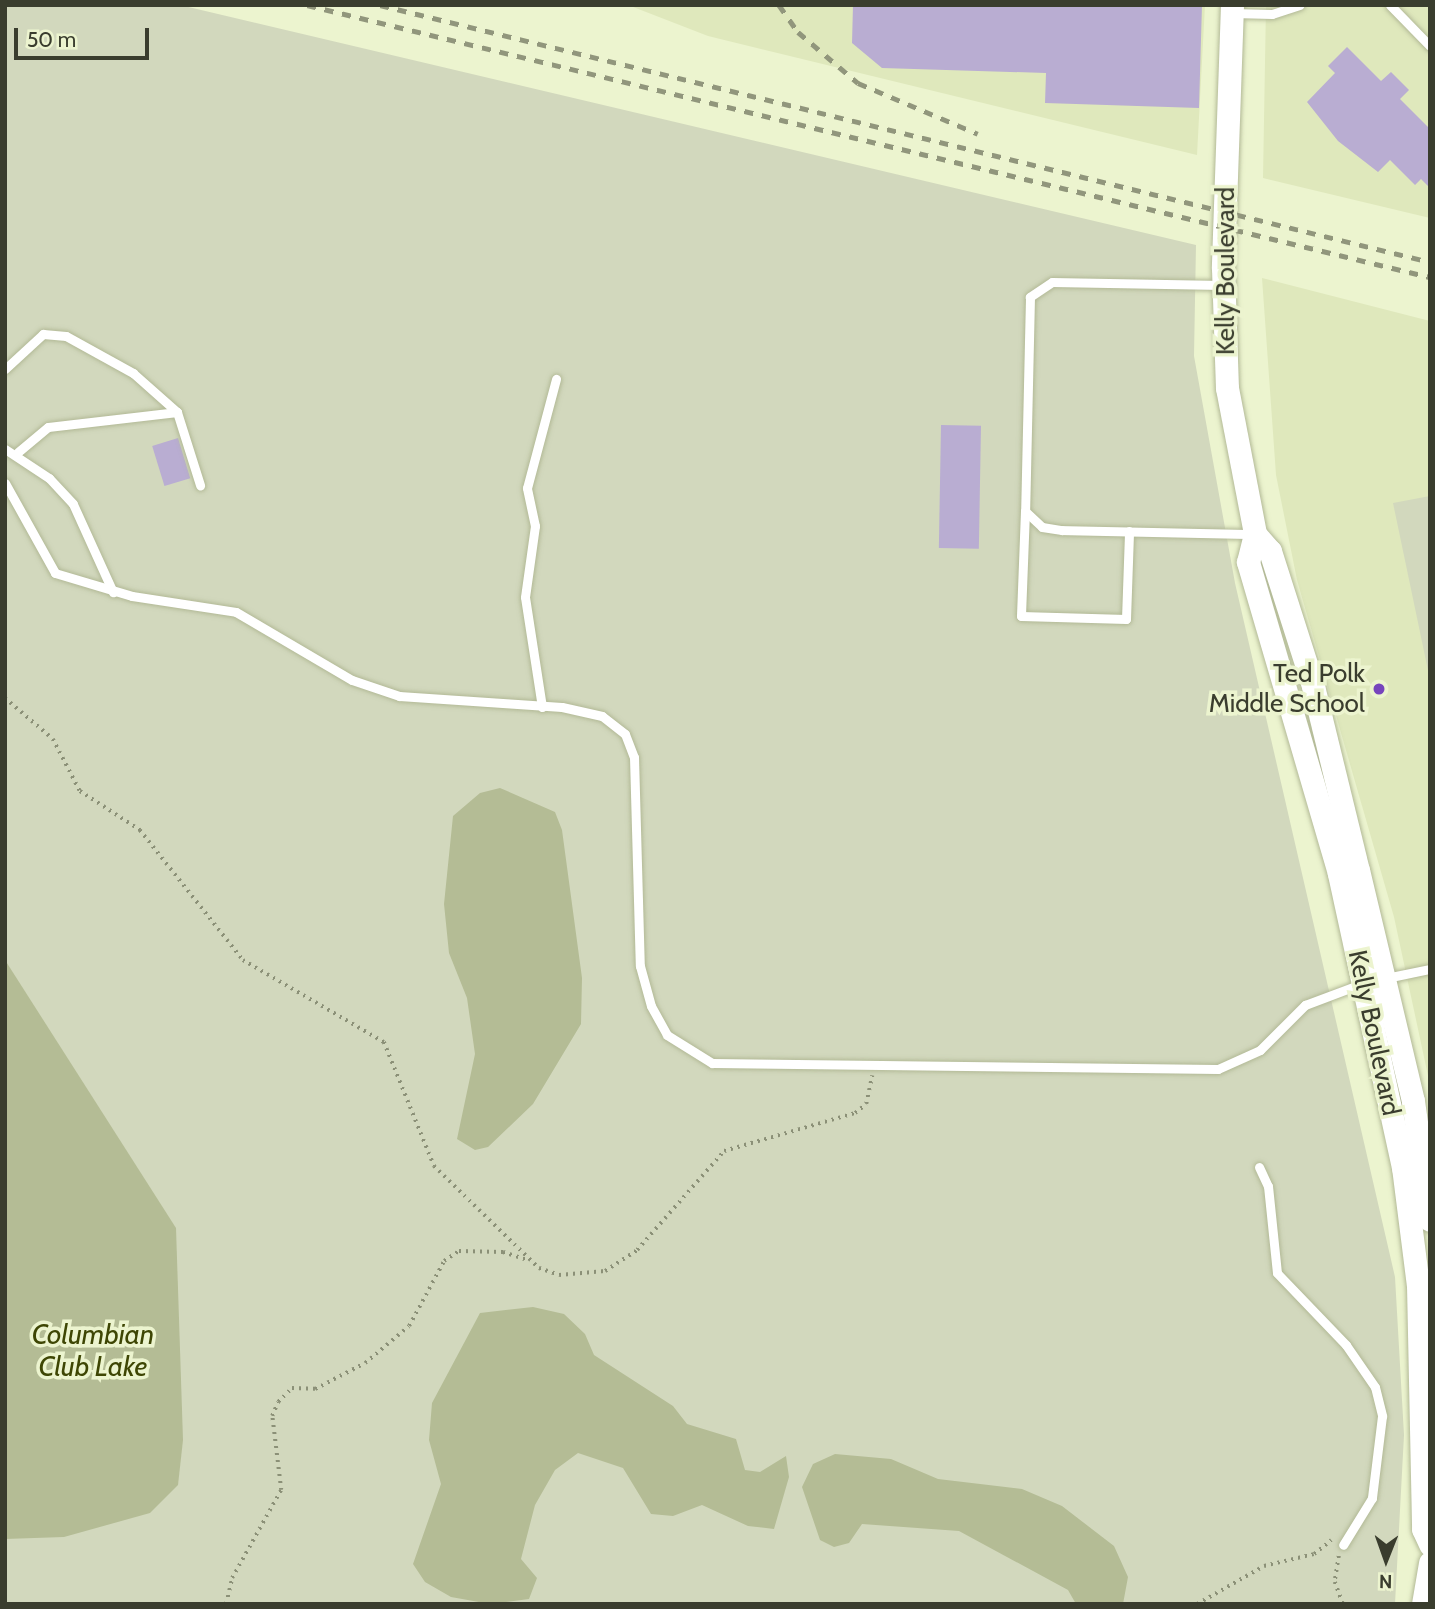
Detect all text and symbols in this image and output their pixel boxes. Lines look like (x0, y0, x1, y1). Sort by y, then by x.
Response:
scale bar (18, 14, 152, 58)
text: 50 m (27, 27, 76, 52)
street label: Kelly Boulevard (1210, 187, 1242, 355)
place label: Ted Polk Middle School (1209, 658, 1365, 720)
marker: Ted Polk Middle School (1371, 681, 1387, 697)
street label: Kelly Boulevard (1341, 947, 1407, 1119)
water label: Columbian Club Lake (32, 1317, 154, 1383)
north arrow (1351, 1525, 1421, 1595)
text: N (1379, 1570, 1393, 1593)

